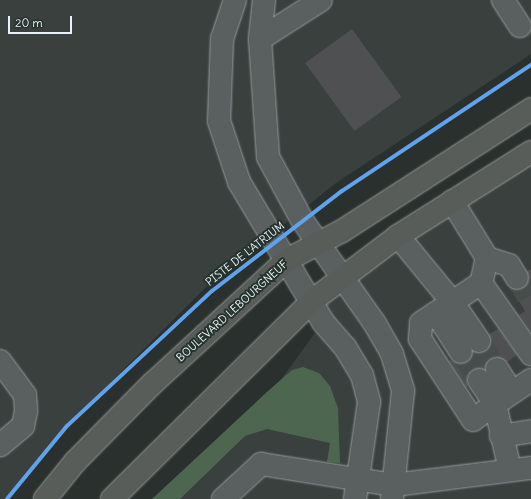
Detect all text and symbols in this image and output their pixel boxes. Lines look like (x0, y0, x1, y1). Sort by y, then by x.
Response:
scale bar (10, 8, 74, 34)
text: 20 m (15, 15, 43, 30)
street label: PISTE DE L'ATRIUM (203, 219, 287, 289)
street label: BOULEVARD LEBOURGNEUF (174, 258, 290, 364)

